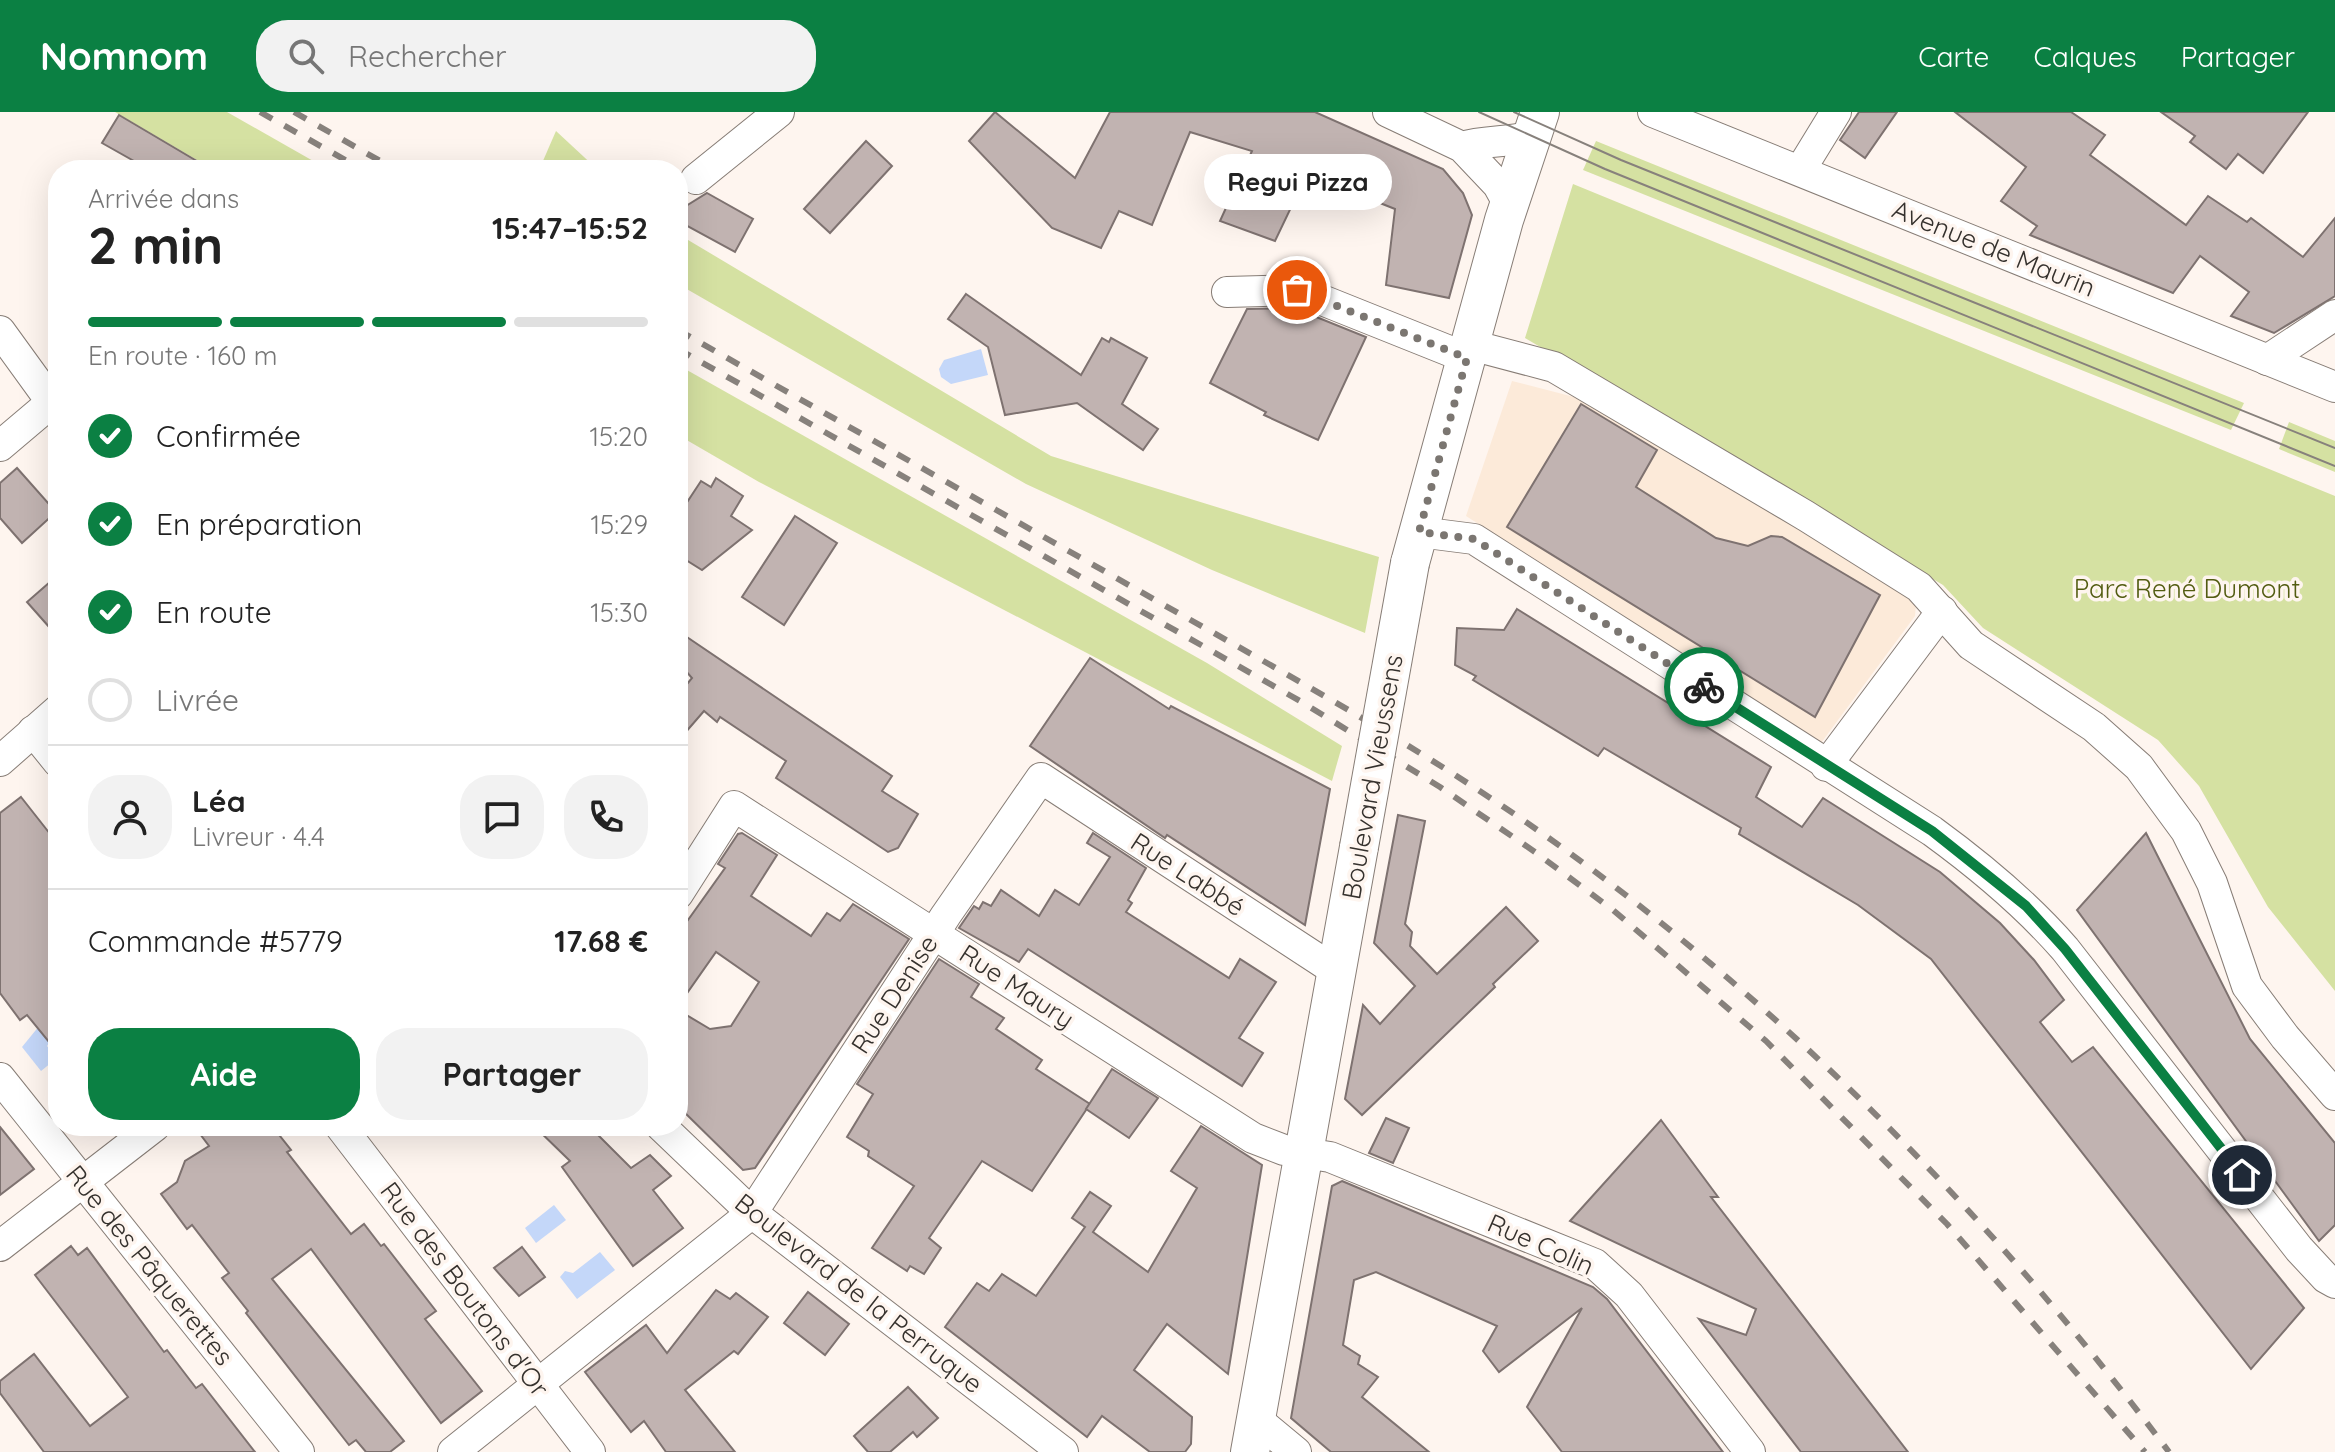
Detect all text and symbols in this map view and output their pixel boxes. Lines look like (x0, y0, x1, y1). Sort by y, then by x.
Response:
search box (256, 20, 816, 92)
text: Nomnom (40, 32, 208, 80)
icon: search (284, 34, 328, 78)
text: Rechercher (348, 37, 506, 75)
text: Carte (1918, 39, 1989, 74)
text: Calques (2033, 39, 2137, 74)
text: Partager (2181, 39, 2295, 74)
callout: Regui Pizza (1203, 154, 1391, 210)
text: Regui Pizza (1227, 165, 1369, 198)
text: Arrivée dans (88, 182, 239, 215)
street label: Avenue de Maurin (1888, 192, 2100, 304)
text: 15:47–15:52 (492, 209, 648, 247)
text: 2 min (88, 212, 223, 277)
pin (1263, 256, 1331, 324)
icon: bag (1275, 268, 1319, 312)
text: En route · 160 m (88, 339, 277, 372)
icon: check (88, 414, 132, 458)
text: Confirmée (156, 417, 301, 455)
text: 15:20 (589, 420, 648, 453)
icon: check (88, 502, 132, 546)
text: En préparation (156, 505, 362, 543)
text: 15:29 (590, 508, 648, 541)
park label: Parc René Dumont (2074, 572, 2300, 605)
icon: check (88, 590, 132, 634)
text: En route (156, 593, 272, 631)
text: 15:30 (590, 596, 648, 629)
courier (1664, 647, 1744, 727)
street label: Boulevard Vieussens (1334, 652, 1410, 902)
icon: bike (1682, 665, 1726, 709)
text: Livrée (156, 681, 239, 719)
button: person (88, 775, 172, 859)
button: chat (460, 775, 544, 859)
button: phone (564, 775, 648, 859)
text: Léa (192, 782, 246, 820)
text: Livreur · 4.4 (192, 820, 325, 853)
street label: Rue Labbé (1125, 825, 1251, 923)
text: Commande #5779 (88, 922, 343, 960)
text: 17.68 € (554, 922, 648, 960)
street label: Rue Denise (843, 928, 945, 1060)
street label: Rue Maury (953, 937, 1081, 1035)
button: Aide (88, 1028, 360, 1120)
button: Partager (376, 1028, 648, 1120)
pin (2208, 1141, 2276, 1209)
icon: home (2220, 1153, 2264, 1197)
street label: Rue des Pâquerettes (59, 1158, 241, 1372)
street label: Rue des Boutons d'Or (373, 1175, 557, 1403)
street label: Boulevard de la Perruque (728, 1186, 990, 1400)
street label: Rue Colin (1483, 1206, 1599, 1282)

